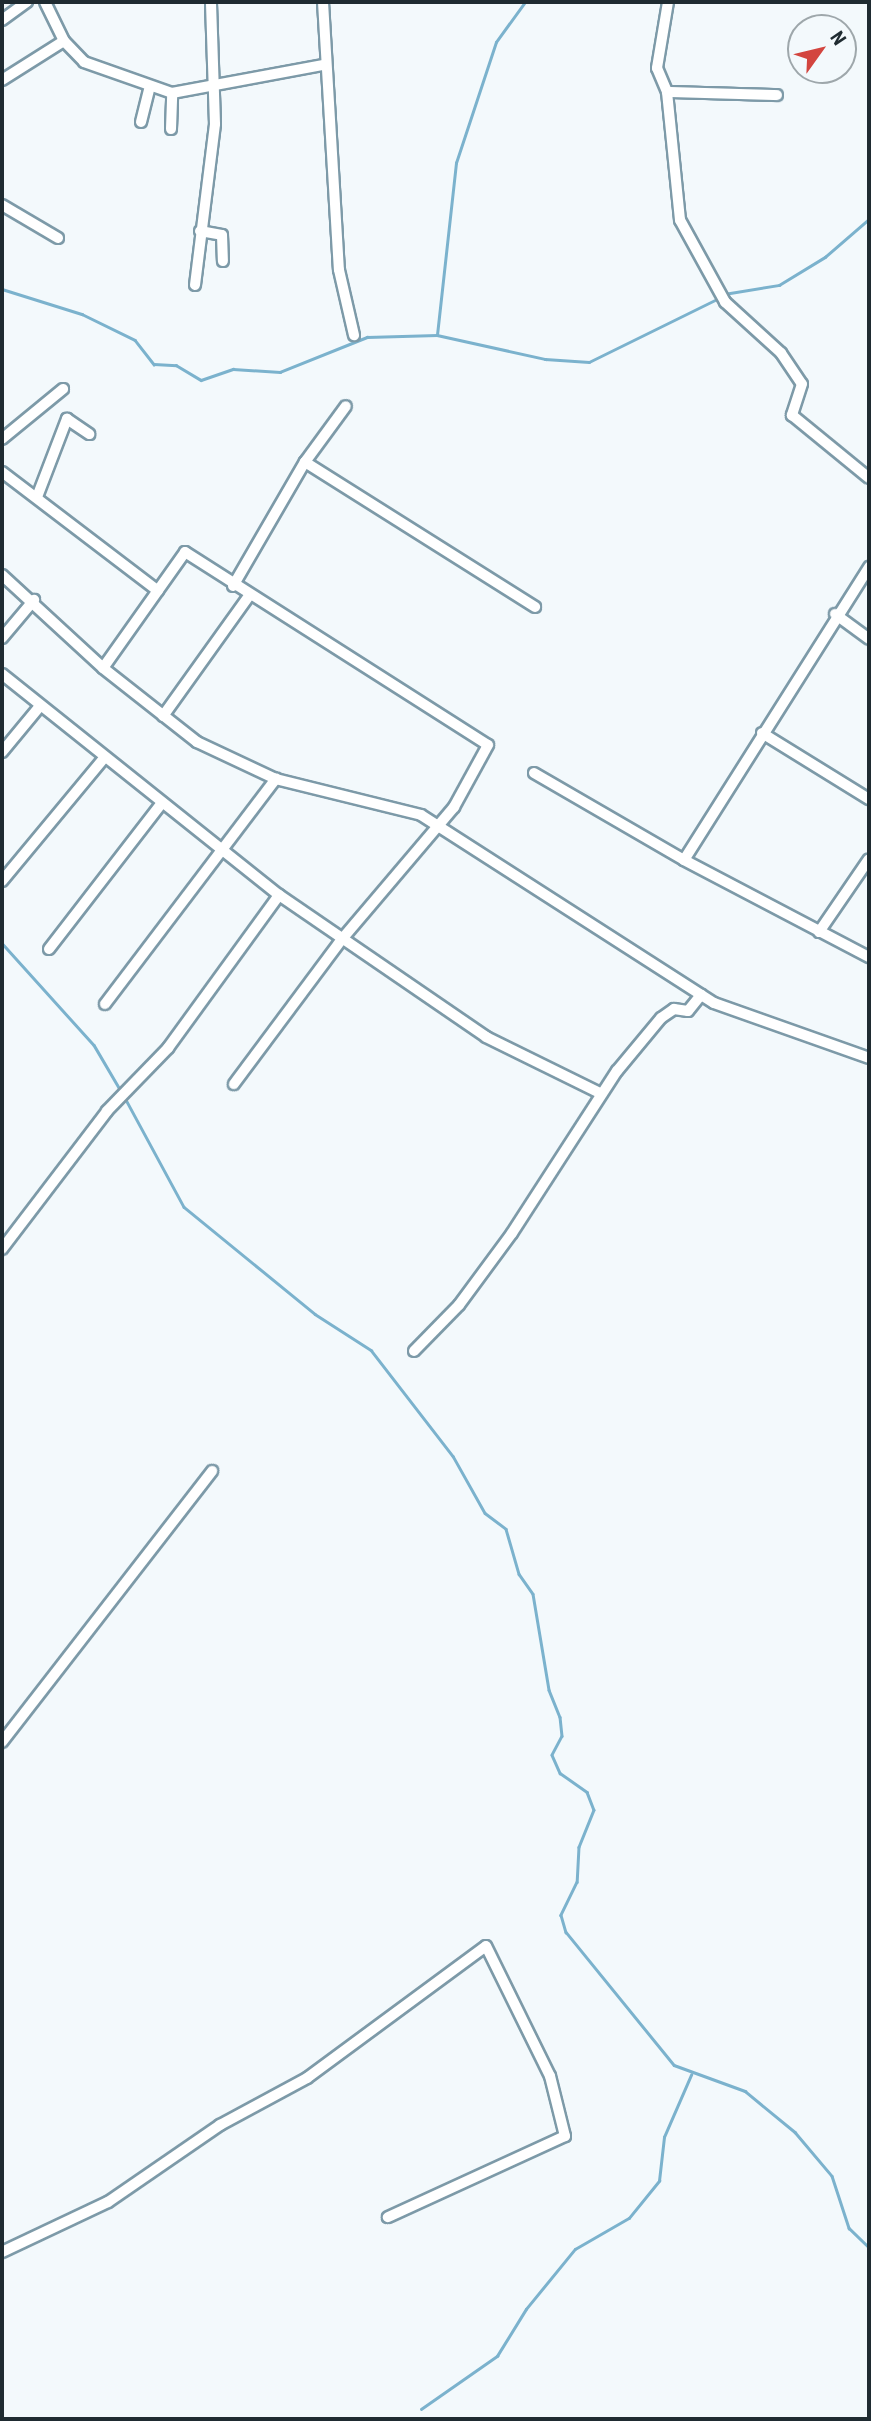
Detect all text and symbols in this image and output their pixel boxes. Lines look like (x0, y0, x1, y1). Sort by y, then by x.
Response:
north arrow (787, 14, 857, 84)
text: N (825, 27, 851, 49)

